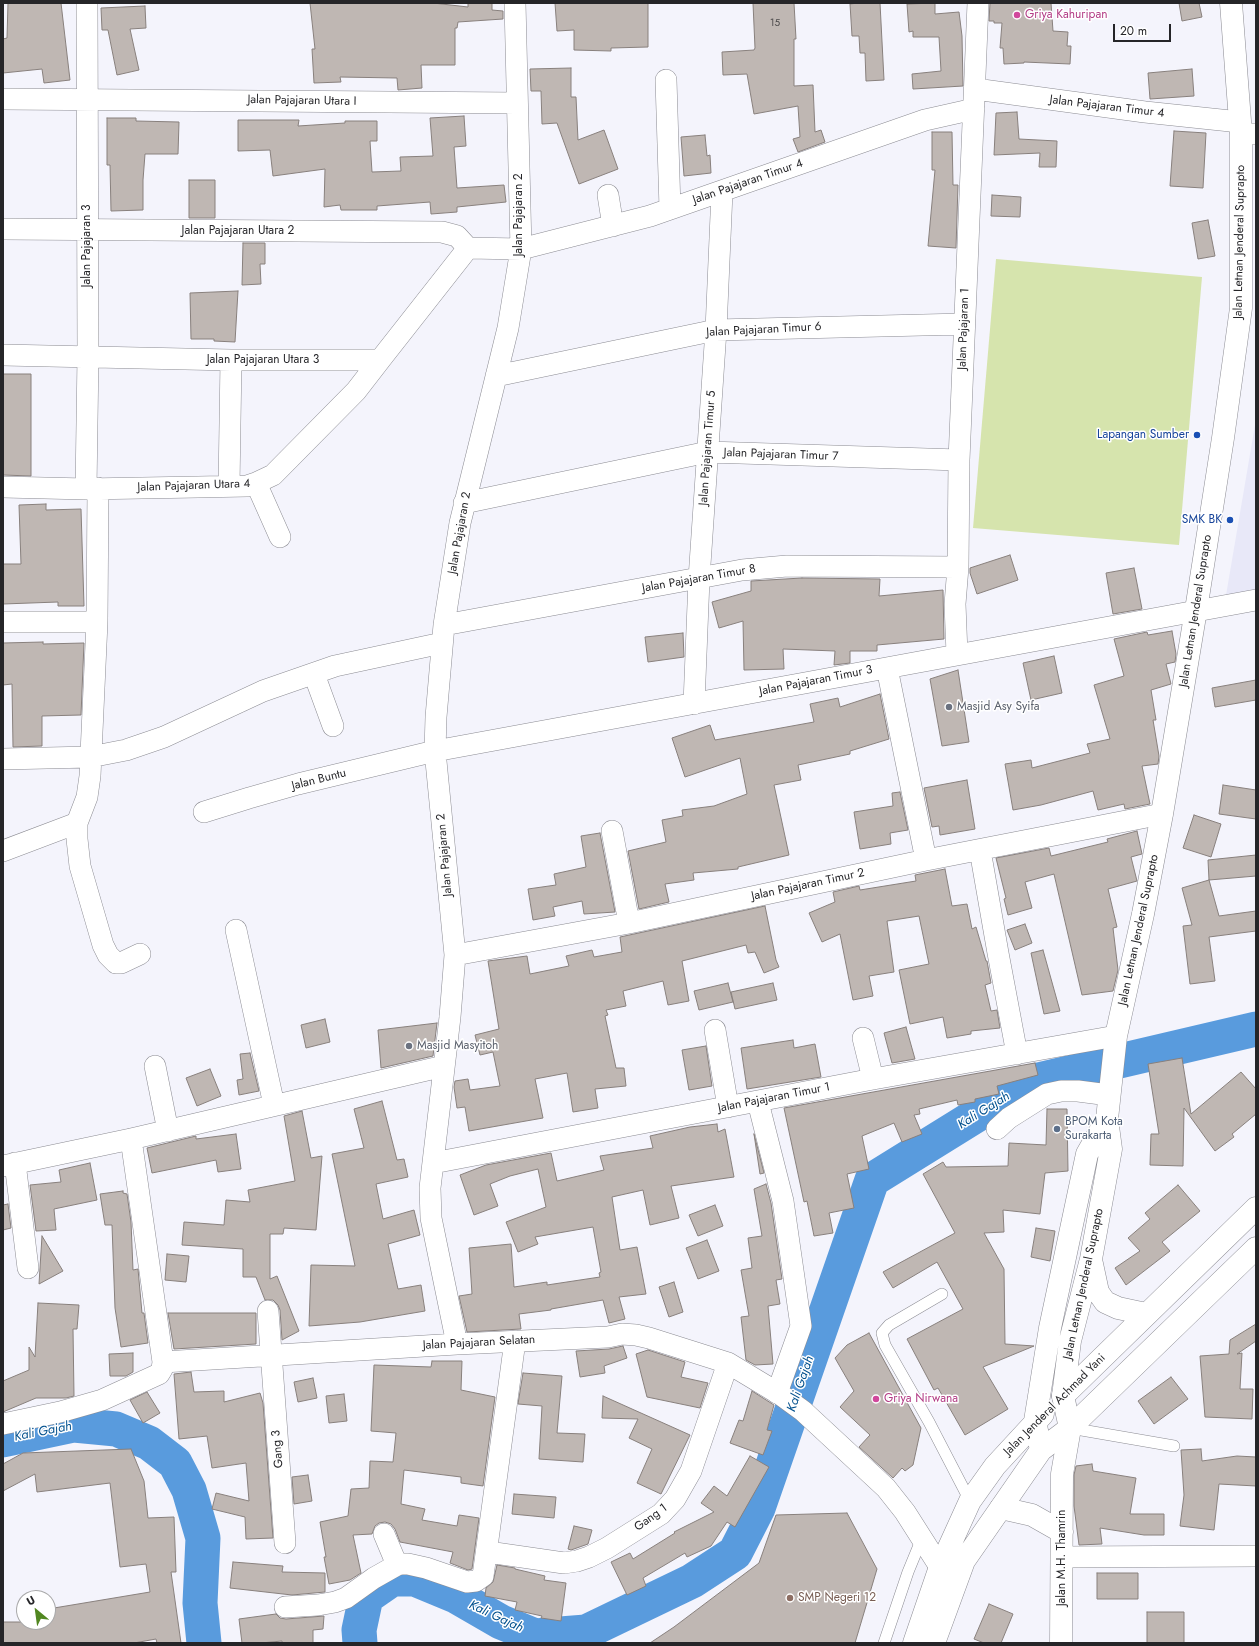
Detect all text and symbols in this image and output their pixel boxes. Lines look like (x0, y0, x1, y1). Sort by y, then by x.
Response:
place label: Griya Kahuripan (1025, 8, 1107, 22)
marker: Griya Kahuripan (1012, 10, 1022, 20)
scale bar (1115, 16, 1173, 42)
house number: 15 (770, 18, 780, 30)
text: 20 m (1120, 22, 1147, 40)
street label: Jalan Pajajaran Utara I (247, 93, 357, 109)
street label: Jalan Pajajaran Timur 4 (1049, 93, 1165, 121)
street label: Jalan Pajajaran Timur 4 (691, 156, 805, 208)
street label: Jalan Letnan Jenderal Suprapto (1231, 165, 1249, 319)
street label: Jalan Pajajaran 2 (512, 173, 526, 257)
street label: Jalan Pajajaran 3 (80, 205, 94, 287)
street label: Jalan Pajajaran Utara 2 (182, 224, 294, 238)
street label: Jalan Pajajaran 1 (955, 288, 973, 370)
street label: Jalan Pajajaran Timur 6 (706, 320, 822, 340)
street label: Jalan Pajajaran Utara 3 (207, 353, 319, 367)
street label: Jalan Pajajaran Timur 5 (697, 390, 719, 506)
place label: Lapangan Sumber (1097, 428, 1189, 442)
marker: Lapangan Sumber (1192, 430, 1202, 440)
street label: Jalan Pajajaran Timur 7 (723, 446, 839, 464)
street label: Jalan Pajajaran Utara 4 (137, 477, 251, 495)
street label: Jalan Pajajaran 2 (446, 491, 474, 575)
place label: SMK BK (1182, 513, 1222, 527)
marker: SMK BK (1225, 515, 1235, 525)
street label: Jalan Letnan Jenderal Suprapto (1177, 534, 1215, 688)
street label: Jalan Pajajaran Timur 8 (641, 562, 757, 596)
street label: Jalan Pajajaran Timur 3 (758, 663, 874, 699)
place label: Masjid Asy Syifa (957, 700, 1040, 714)
marker: Masjid Asy Syifa (944, 702, 954, 712)
street label: Jalan Buntu (290, 766, 348, 794)
street label: Jalan Pajajaran 2 (434, 813, 456, 897)
street label: Jalan Letnan Jenderal Suprapto (1116, 853, 1162, 1007)
street label: Jalan Pajajaran Timur 2 (750, 866, 866, 904)
place label: Masjid Masyitoh (417, 1039, 498, 1053)
marker: Masjid Masyitoh (404, 1041, 414, 1051)
street label: Jalan Pajajaran Timur 1 (717, 1080, 831, 1116)
water label: Kali Gajah (955, 1089, 1013, 1133)
place label: BPOM Kota Surakarta (1065, 1115, 1123, 1143)
marker: BPOM Kota Surakarta (1052, 1124, 1062, 1134)
street label: Jalan Letnan Jenderal Suprapto (1061, 1207, 1107, 1361)
street label: Jalan Pajajaran Selatan (422, 1333, 536, 1353)
street label: Jalan Jenderal Achmad Yani (1001, 1351, 1109, 1459)
water label: Kali Gajah (784, 1354, 818, 1414)
place label: Griya Nirwana (884, 1392, 958, 1406)
marker: Griya Nirwana (871, 1394, 881, 1404)
water label: Kali Gajah (13, 1419, 73, 1445)
street label: Gang 3 (269, 1429, 287, 1469)
street label: Gang 1 (632, 1501, 670, 1535)
street label: Jalan M.H. Thamrin (1055, 1510, 1069, 1606)
north arrow (16, 1590, 56, 1630)
place label: SMP Negeri 12 (798, 1591, 876, 1605)
text: U (23, 1592, 38, 1609)
marker: SMP Negeri 12 (785, 1593, 795, 1603)
water label: Kali Gajah (466, 1598, 526, 1636)

